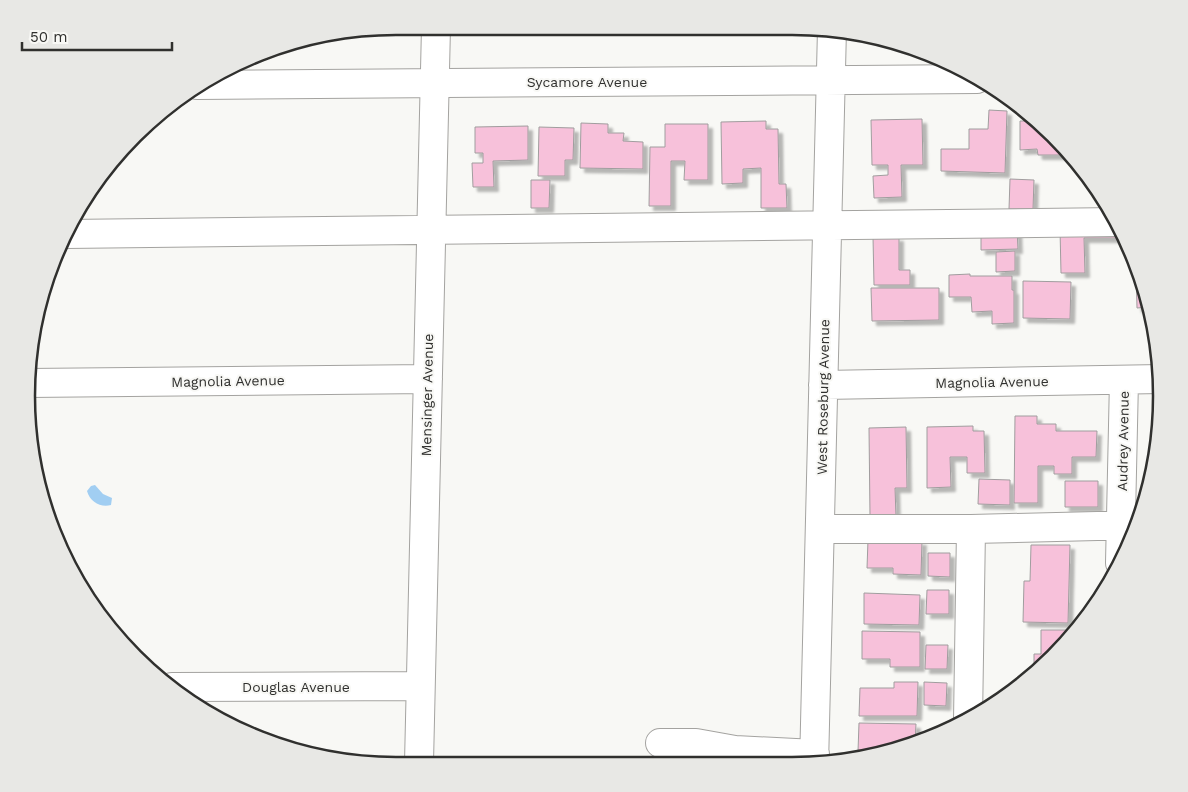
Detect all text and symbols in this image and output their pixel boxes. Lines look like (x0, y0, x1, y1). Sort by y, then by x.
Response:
scale bar (22, 20, 172, 52)
text: 50 m (30, 28, 67, 46)
street label: Sycamore Avenue (527, 74, 647, 90)
street label: West Roseburg Avenue (814, 319, 832, 475)
street label: Mensinger Avenue (418, 333, 436, 457)
street label: Magnolia Avenue (171, 372, 285, 390)
street label: Magnolia Avenue (935, 373, 1049, 391)
street label: Audrey Avenue (1114, 391, 1132, 491)
street label: Douglas Avenue (242, 679, 350, 695)

